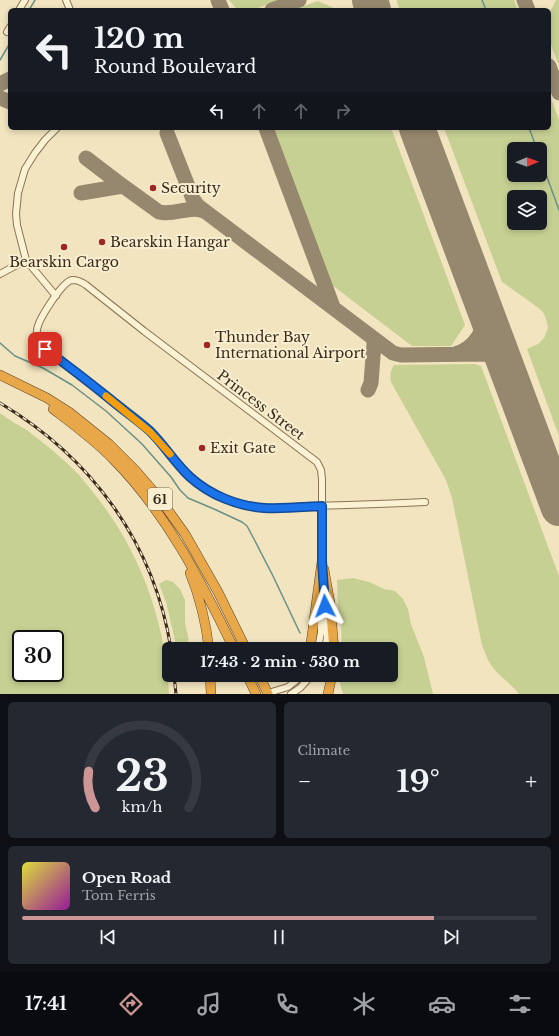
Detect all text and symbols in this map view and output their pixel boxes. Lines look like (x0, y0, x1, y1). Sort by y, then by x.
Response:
text: 120 m (94, 21, 184, 56)
icon: left (28, 24, 80, 76)
text: Round Boulevard (94, 56, 256, 78)
icon: left (206, 100, 228, 122)
icon: ahead (248, 100, 270, 122)
icon: ahead (290, 100, 312, 122)
icon: right (332, 100, 354, 122)
north arrow (507, 142, 547, 182)
map controls (507, 142, 547, 230)
place label: Security (161, 179, 221, 197)
marker: Security (148, 183, 158, 193)
button: layers (507, 190, 547, 230)
place label: Bearskin Hangar (110, 233, 230, 251)
marker: Bearskin Hangar (97, 237, 107, 247)
marker: Bearskin Cargo (59, 242, 69, 252)
place label: Bearskin Cargo (9, 253, 119, 271)
place label: Thunder Bay International Airport (215, 328, 366, 362)
pin (28, 332, 62, 366)
icon: arrive (34, 338, 56, 360)
marker: Thunder Bay International Airport (202, 340, 212, 350)
street label: Princess Street (214, 366, 309, 444)
place label: Exit Gate (210, 439, 276, 457)
marker: Exit Gate (197, 443, 207, 453)
road number: 61 (148, 488, 172, 510)
position arrow (304, 585, 346, 627)
speed limit sign: 30 (12, 630, 64, 682)
text: 17:43 · 2 min · 530 m (200, 652, 360, 671)
text: Climate (298, 742, 350, 759)
text: 23 (115, 751, 169, 802)
text: 19° (397, 763, 440, 800)
text: − (298, 768, 311, 795)
text: + (525, 768, 537, 795)
text: km/h (121, 798, 162, 816)
text: Open Road (82, 868, 171, 887)
text: Tom Ferris (82, 887, 156, 904)
icon: previous (97, 926, 119, 948)
icon: pause (268, 926, 290, 948)
icon: next (440, 926, 462, 948)
icon: directions (117, 990, 145, 1018)
icon: music (195, 990, 223, 1018)
icon: phone (273, 990, 301, 1018)
icon: climate (350, 990, 378, 1018)
icon: car (428, 990, 456, 1018)
icon: filters (506, 990, 534, 1018)
text: 17:41 (25, 993, 67, 1015)

